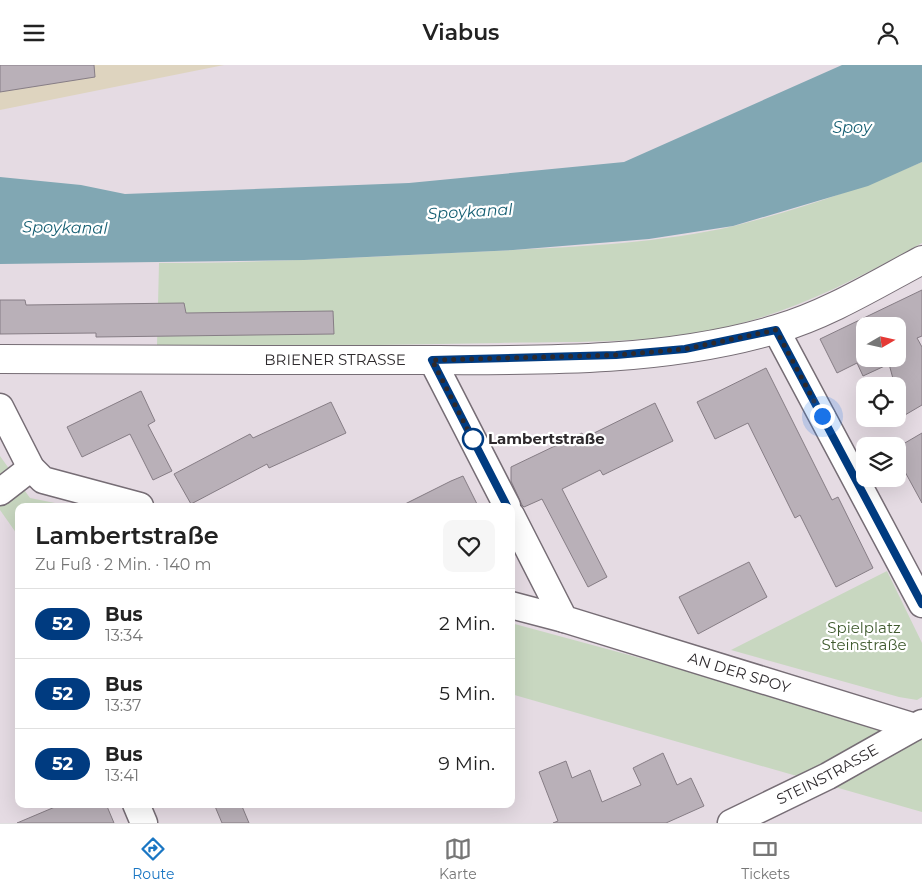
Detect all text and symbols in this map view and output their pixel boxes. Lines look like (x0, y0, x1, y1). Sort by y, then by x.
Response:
icon: menu (20, 19, 48, 47)
text: Viabus (423, 19, 499, 46)
icon: person (874, 19, 902, 47)
water label: Spoy (832, 118, 873, 137)
water label: Spoykanal (427, 200, 514, 223)
water label: Spoykanal (22, 217, 108, 238)
north arrow (856, 317, 906, 367)
map controls (856, 317, 906, 487)
street label: BRIENER STRASSE (264, 350, 406, 369)
button: locate (856, 377, 906, 427)
your location (810, 404, 835, 429)
marker: Lambertstraße (462, 428, 484, 450)
place label: Lambertstraße (488, 429, 605, 448)
button: layers (856, 437, 906, 487)
button: heart (443, 520, 495, 572)
text: Lambertstraße (35, 521, 219, 550)
text: Zu Fuß · 2 Min. · 140 m (35, 555, 212, 574)
text: Bus (105, 603, 143, 626)
text: 2 Min. (439, 612, 495, 635)
text: 52 (52, 613, 73, 635)
park label: Spielplatz Steinstraße (821, 618, 907, 654)
text: 13:34 (105, 626, 143, 645)
street label: AN DER SPOY (686, 648, 793, 697)
text: Bus (105, 673, 143, 696)
text: 5 Min. (439, 682, 495, 705)
text: 52 (52, 683, 73, 705)
text: 13:37 (105, 696, 141, 715)
street label: STEINSTRASSE (773, 740, 882, 808)
text: Bus (105, 743, 143, 766)
text: 9 Min. (438, 752, 495, 775)
text: 52 (52, 753, 73, 775)
text: 13:41 (105, 766, 139, 785)
tab: Route (132, 835, 174, 883)
tab: Karte (439, 835, 477, 883)
tab: Tickets (741, 835, 790, 883)

